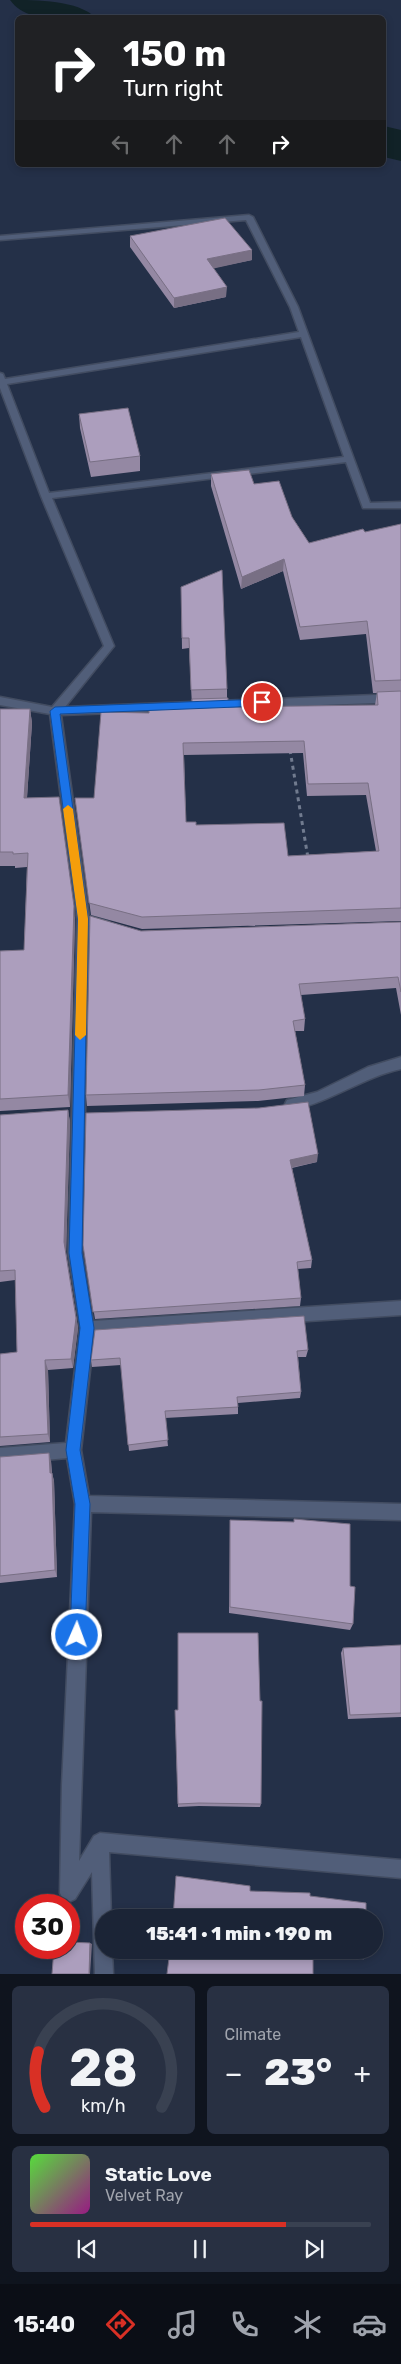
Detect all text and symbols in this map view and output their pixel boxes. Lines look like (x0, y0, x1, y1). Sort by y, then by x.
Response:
text: 150 m (123, 33, 226, 75)
icon: right (40, 35, 105, 100)
text: Turn right (123, 75, 223, 102)
icon: left (107, 130, 135, 158)
icon: ahead (160, 130, 188, 158)
icon: ahead (213, 130, 241, 158)
icon: right (266, 130, 294, 158)
pin (241, 681, 283, 723)
icon: arrive (248, 688, 276, 716)
position arrow (50, 1608, 102, 1660)
speed limit sign: 30 (15, 1894, 80, 1959)
text: 15:41 · 1 min · 190 m (146, 1922, 332, 1945)
text: Climate (225, 2025, 281, 2044)
text: 28 (69, 2037, 138, 2099)
text: 23° (264, 2049, 332, 2095)
text: − (225, 2057, 243, 2090)
text: + (354, 2057, 371, 2090)
text: km/h (81, 2095, 126, 2116)
text: Static Love (105, 2163, 212, 2186)
text: Velvet Ray (105, 2186, 183, 2205)
icon: previous (73, 2235, 101, 2263)
icon: pause (186, 2235, 214, 2263)
icon: next (300, 2235, 328, 2263)
icon: directions (103, 2307, 138, 2342)
icon: music (165, 2307, 200, 2342)
icon: phone (227, 2307, 262, 2342)
icon: climate (290, 2307, 325, 2342)
icon: car (352, 2307, 387, 2342)
text: 15:40 (14, 2311, 75, 2338)

